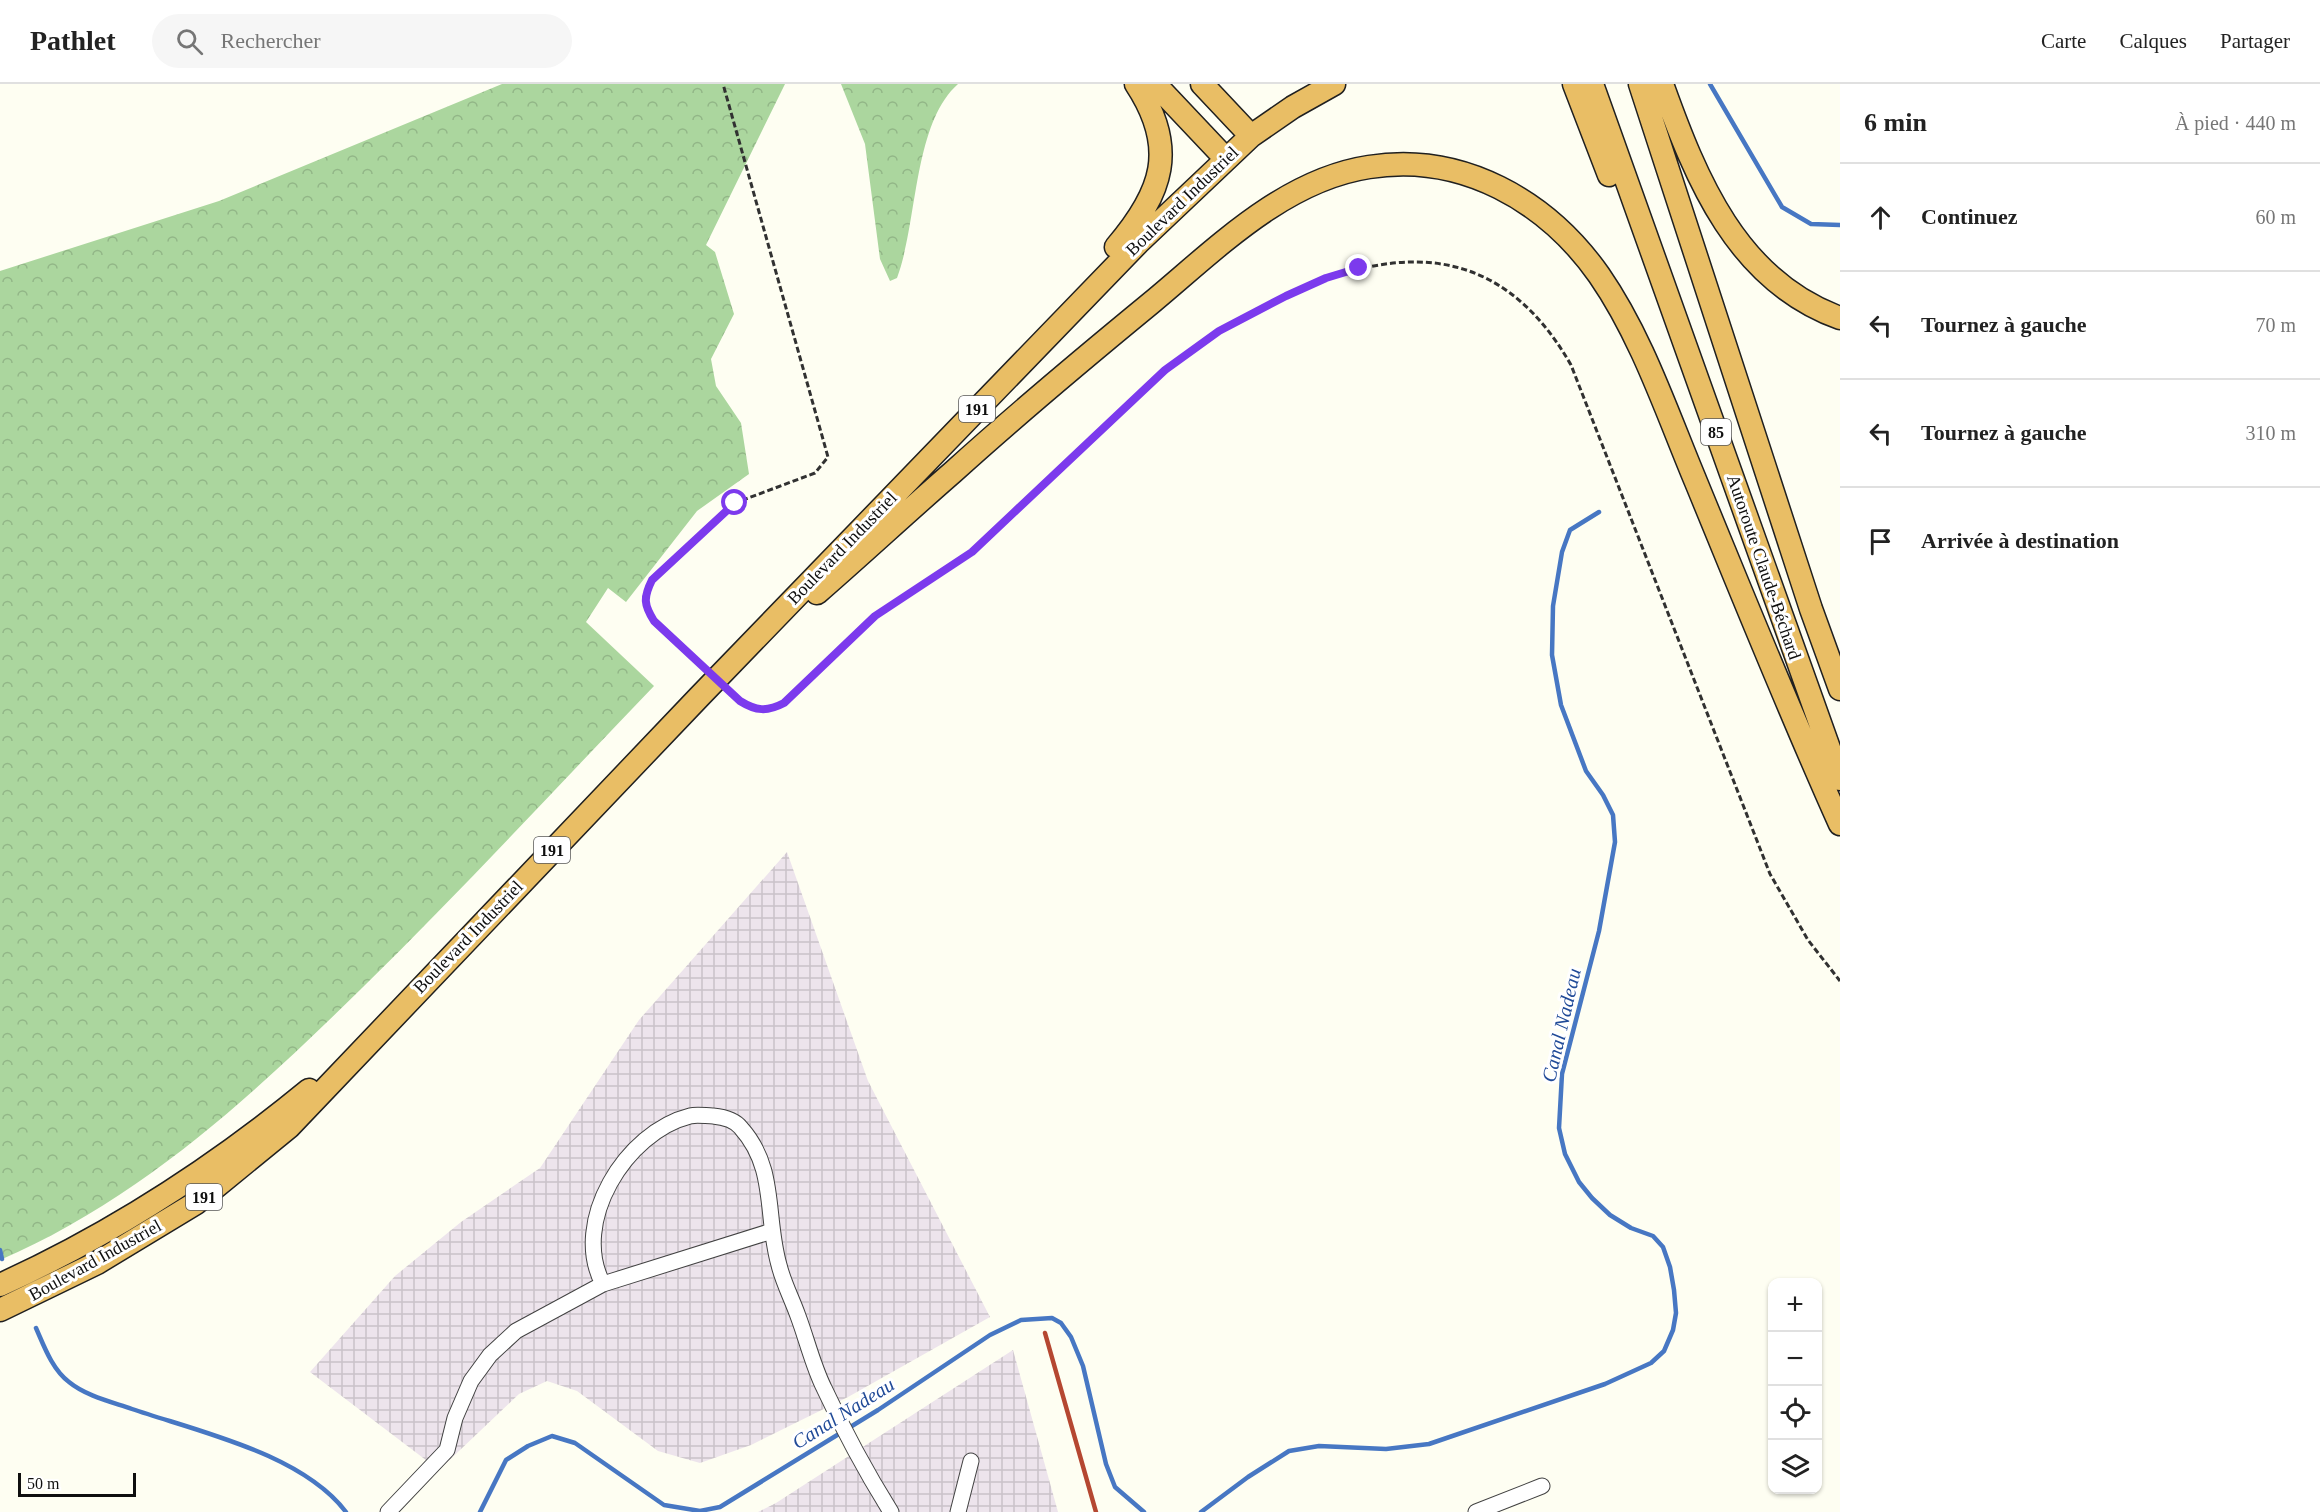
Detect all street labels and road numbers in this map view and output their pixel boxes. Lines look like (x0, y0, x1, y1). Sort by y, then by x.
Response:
street label: Boulevard Industriel (1122, 142, 1242, 260)
road number: 191 (959, 396, 995, 422)
road number: 85 (1701, 419, 1731, 445)
street label: Autoroute Claude-Béchard (1723, 472, 1805, 662)
street label: Boulevard Industriel (783, 488, 901, 608)
road number: 191 (534, 837, 570, 863)
street label: Boulevard Industriel (409, 877, 527, 997)
road number: 191 (186, 1184, 222, 1210)
street label: Boulevard Industriel (25, 1215, 165, 1305)

